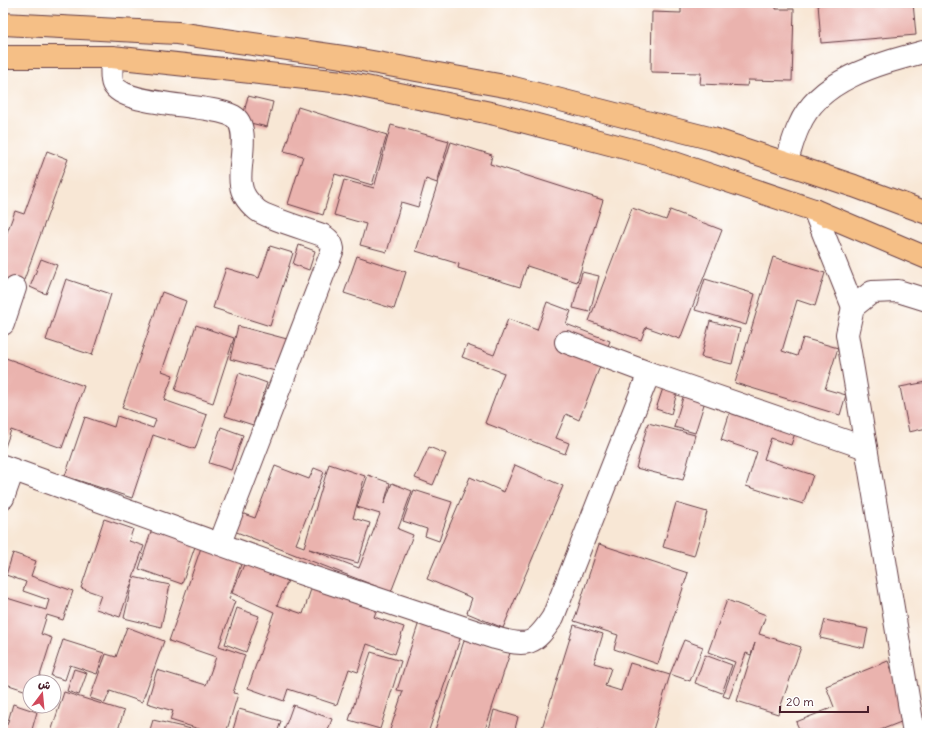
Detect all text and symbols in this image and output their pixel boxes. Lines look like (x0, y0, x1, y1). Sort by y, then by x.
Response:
north arrow (22, 674, 62, 714)
text: ش (37, 676, 53, 693)
scale bar (780, 688, 868, 714)
text: 20 m (786, 694, 814, 709)

